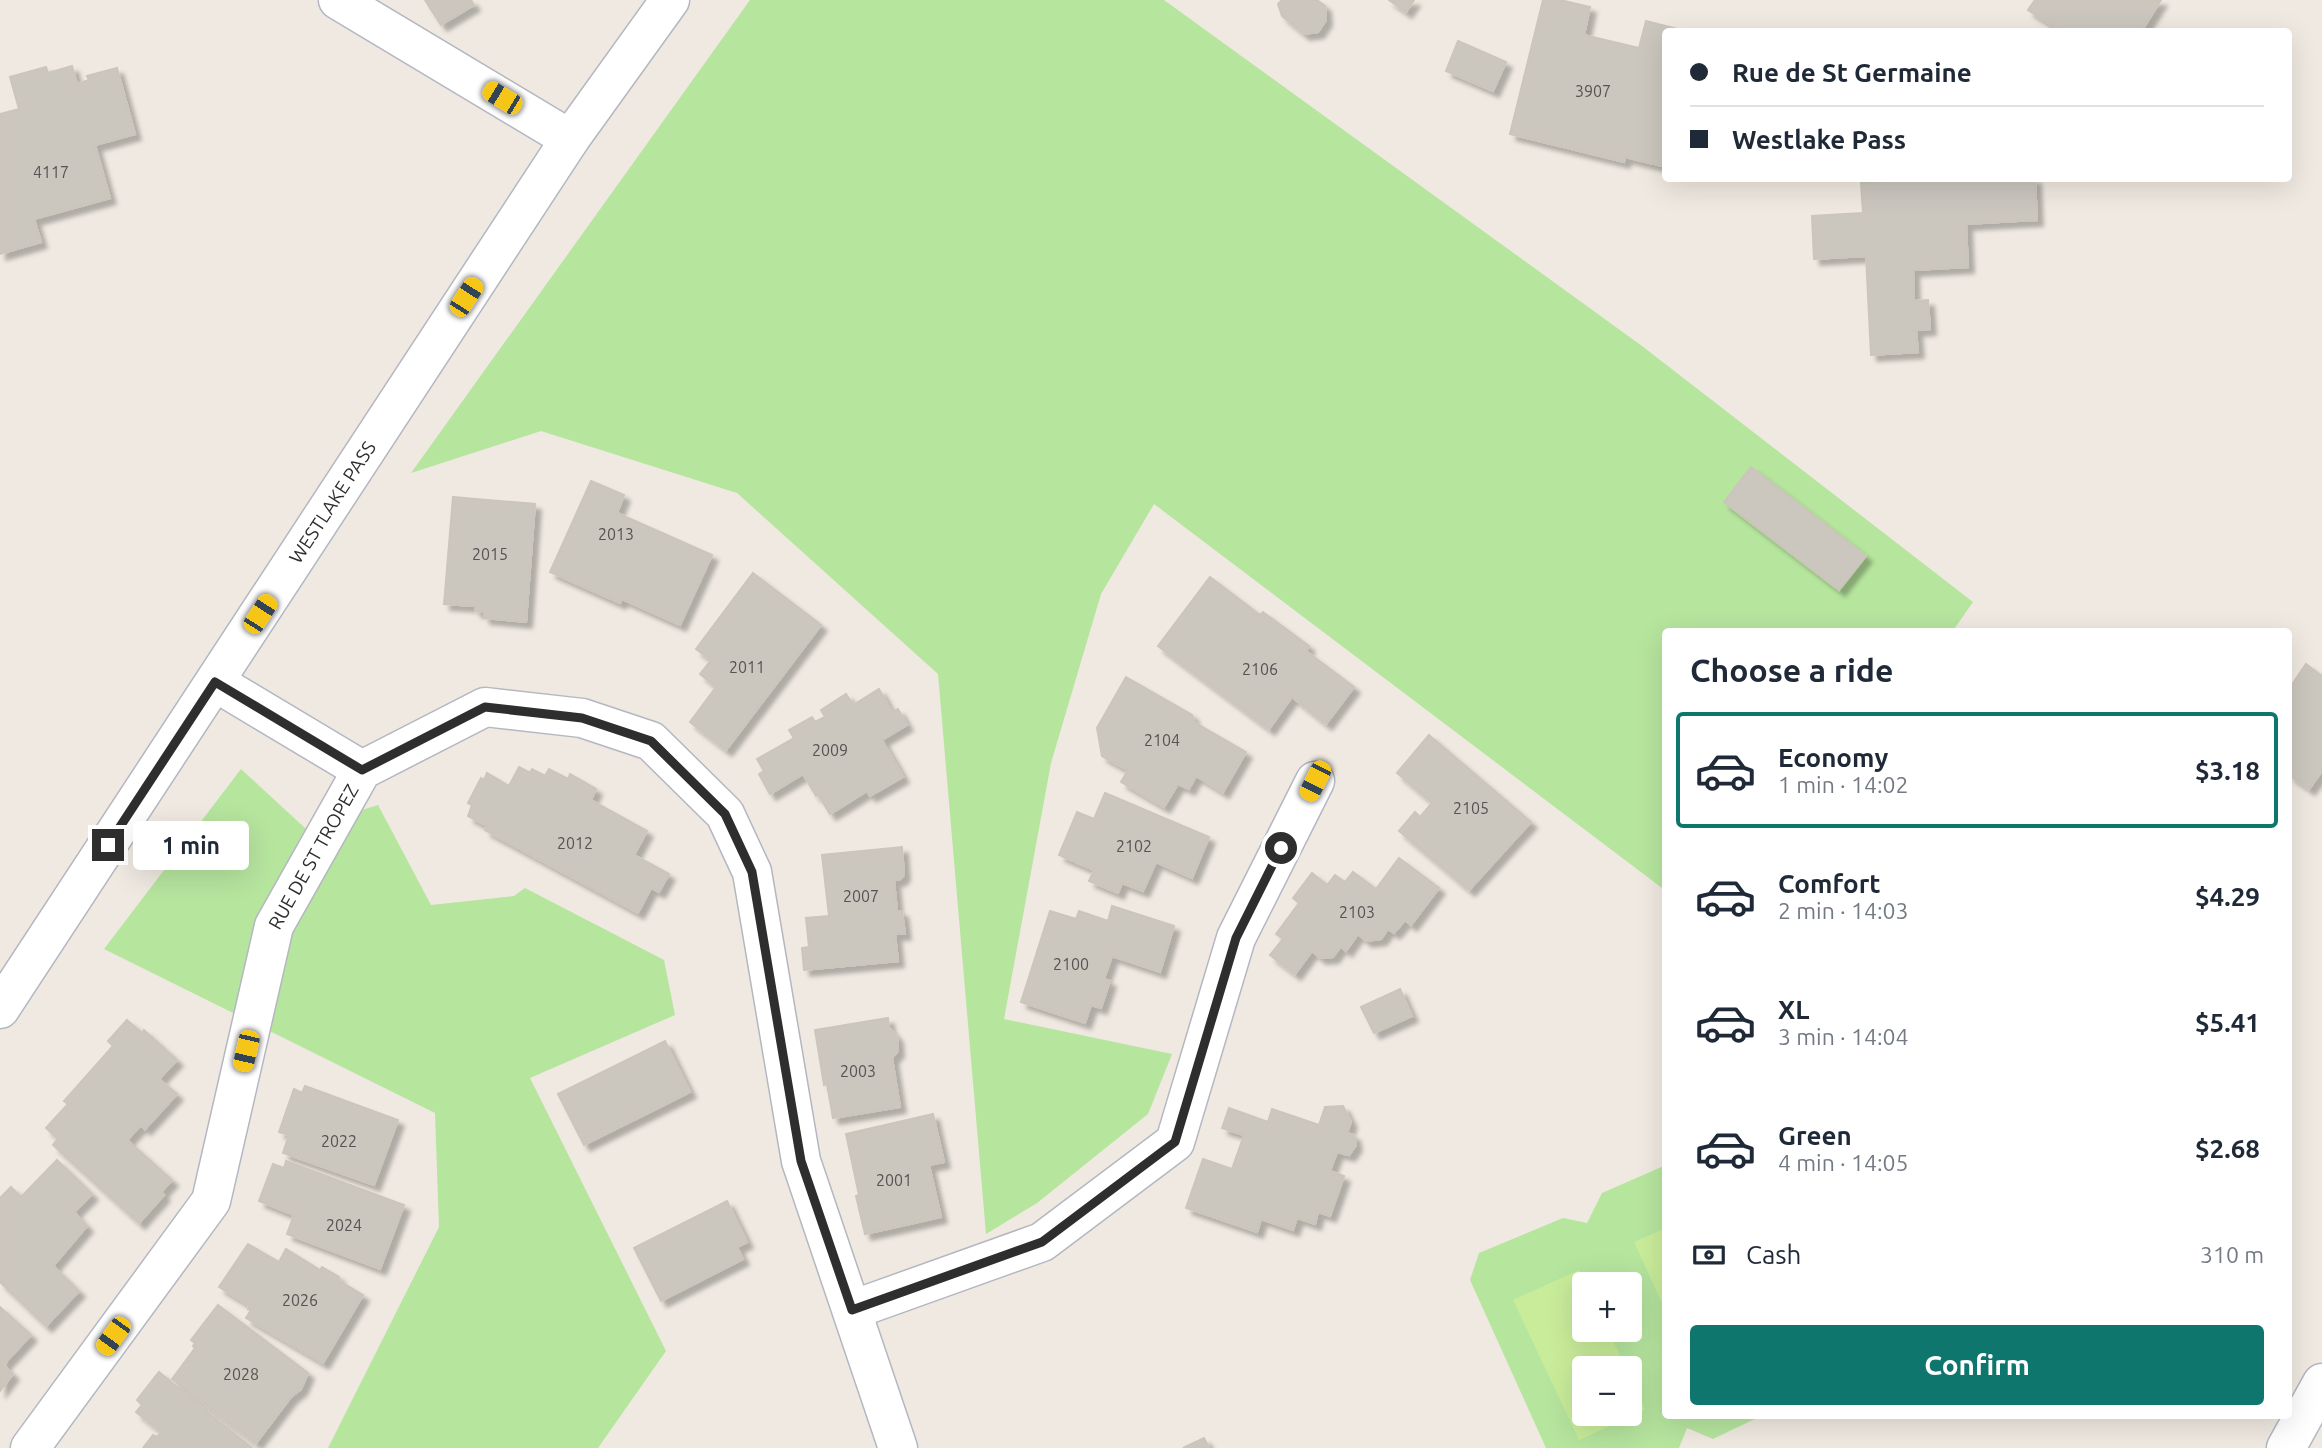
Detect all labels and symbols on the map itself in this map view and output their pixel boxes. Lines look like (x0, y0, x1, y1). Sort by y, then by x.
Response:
car (479, 78, 526, 118)
house number: 3907 (1575, 82, 1611, 100)
house number: 4117 (33, 163, 69, 181)
car (446, 274, 487, 320)
street label: WESTLAKE PASS (284, 437, 380, 567)
house number: 2013 (598, 525, 634, 543)
house number: 2015 (472, 545, 508, 563)
car (240, 591, 281, 637)
house number: 2011 (729, 658, 765, 676)
house number: 2106 (1242, 660, 1278, 678)
house number: 2104 (1144, 731, 1180, 749)
house number: 2009 (812, 741, 848, 759)
car (1297, 758, 1334, 804)
street label: RUE DE ST TROPEZ (263, 780, 363, 933)
house number: 2105 (1453, 799, 1489, 817)
callout: 1 min (132, 820, 248, 870)
route end (92, 829, 124, 861)
route start (1265, 832, 1297, 864)
house number: 2012 (557, 834, 593, 852)
house number: 2102 (1116, 837, 1152, 855)
house number: 2007 (843, 887, 879, 905)
house number: 2103 (1339, 903, 1375, 921)
house number: 2100 (1053, 955, 1089, 973)
car (232, 1028, 261, 1074)
house number: 2003 (840, 1062, 876, 1080)
house number: 2022 (321, 1132, 357, 1150)
house number: 2001 (876, 1171, 912, 1189)
house number: 2024 (326, 1216, 362, 1234)
house number: 2026 (282, 1291, 318, 1309)
car (93, 1313, 134, 1359)
house number: 2028 (223, 1365, 259, 1383)

